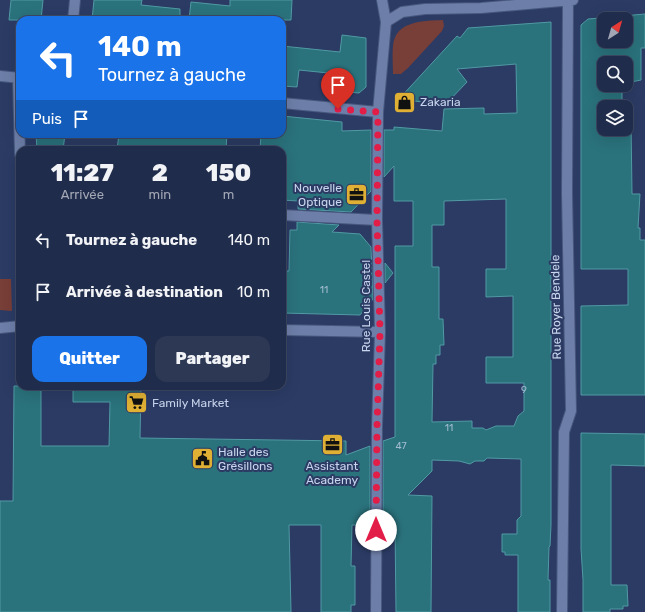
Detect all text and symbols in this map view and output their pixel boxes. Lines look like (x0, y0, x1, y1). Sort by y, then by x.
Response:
north arrow (597, 12, 633, 48)
map controls (597, 12, 633, 136)
text: 140 m (98, 30, 182, 63)
icon: left (32, 32, 84, 84)
button: search (597, 56, 633, 92)
text: Tournez à gauche (98, 64, 246, 86)
pin (321, 68, 355, 109)
icon: arrive (327, 74, 349, 96)
shop icon: Zakaria (392, 89, 418, 115)
place label: Zakaria (420, 95, 461, 109)
button: layers (597, 100, 633, 136)
icon: arrive (70, 108, 92, 130)
text: Puis (32, 110, 62, 128)
text: 11:27 (51, 159, 114, 187)
text: 2 (152, 159, 168, 187)
text: 150 (206, 159, 251, 187)
place label: Nouvelle Optique (294, 181, 342, 209)
office icon: Nouvelle Optique (344, 182, 370, 208)
text: Arrivée (61, 187, 104, 202)
text: min (149, 187, 171, 202)
text: m (223, 187, 234, 202)
icon: left (32, 229, 54, 251)
text: Tournez à gauche (66, 231, 197, 249)
text: 140 m (228, 231, 270, 249)
street label: Rue Royer Bendele (548, 254, 564, 360)
street label: Rue Louis Castel (359, 260, 373, 352)
icon: arrive (32, 281, 54, 303)
text: Arrivée à destination (66, 283, 223, 301)
text: 10 m (237, 283, 270, 301)
house number: 11 (320, 284, 328, 296)
button: Quitter (32, 336, 147, 382)
button: Partager (155, 336, 270, 382)
house number: 9 (521, 384, 527, 396)
supermarket icon: Family Market (124, 390, 150, 416)
place label: Family Market (152, 396, 229, 410)
house number: 11 (445, 422, 453, 434)
office icon: Assistant Academy (319, 432, 345, 458)
house number: 47 (395, 440, 407, 452)
place label: Halle des Grésillons (218, 445, 272, 473)
public building icon: Halle des Grésillons (189, 446, 215, 472)
place label: Assistant Academy (306, 459, 359, 487)
position arrow (355, 509, 397, 551)

